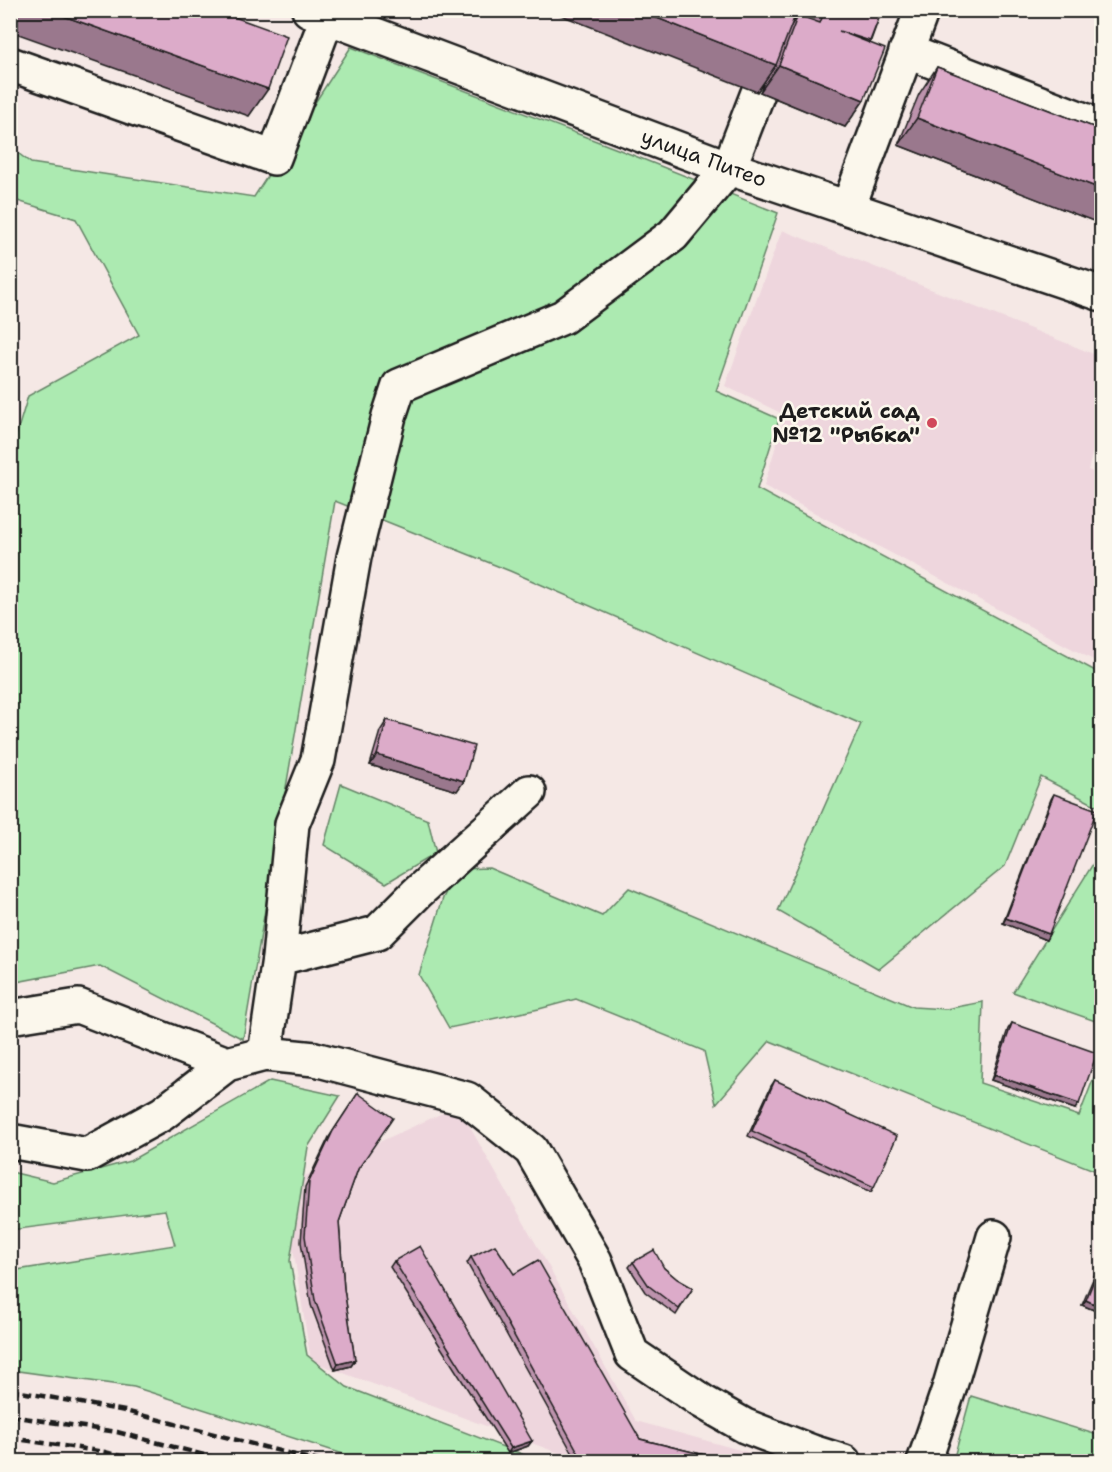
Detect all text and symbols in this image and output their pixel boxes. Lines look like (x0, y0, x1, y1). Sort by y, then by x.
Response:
street label: улица Питео (637, 122, 771, 194)
place label: Детский сад №12 "Рыбка" (772, 397, 920, 449)
marker: Детский сад №12 "Рыбка" (925, 416, 939, 430)

